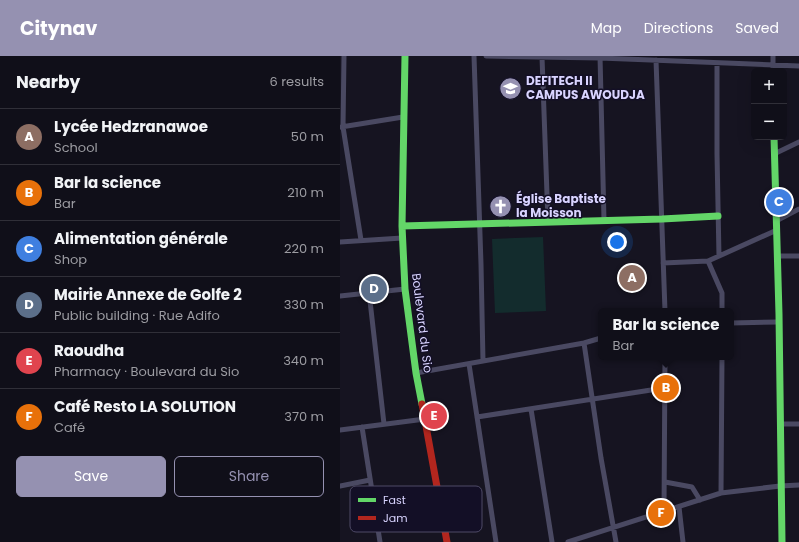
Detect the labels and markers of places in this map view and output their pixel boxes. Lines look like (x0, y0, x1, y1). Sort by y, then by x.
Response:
place label: DEFITECH II CAMPUS AWOUDJA (526, 72, 645, 103)
school or university icon: DEFITECH II CAMPUS AWOUDJA (498, 75, 524, 101)
pin: C (766, 187, 792, 217)
place label: Église Baptiste la Moisson (516, 190, 607, 221)
church icon: Église Baptiste la Moisson (487, 193, 513, 219)
pin: A (619, 263, 645, 293)
pin: D (361, 274, 387, 304)
pin: B (653, 373, 679, 403)
pin: E (421, 401, 447, 431)
pin: F (648, 498, 674, 528)

